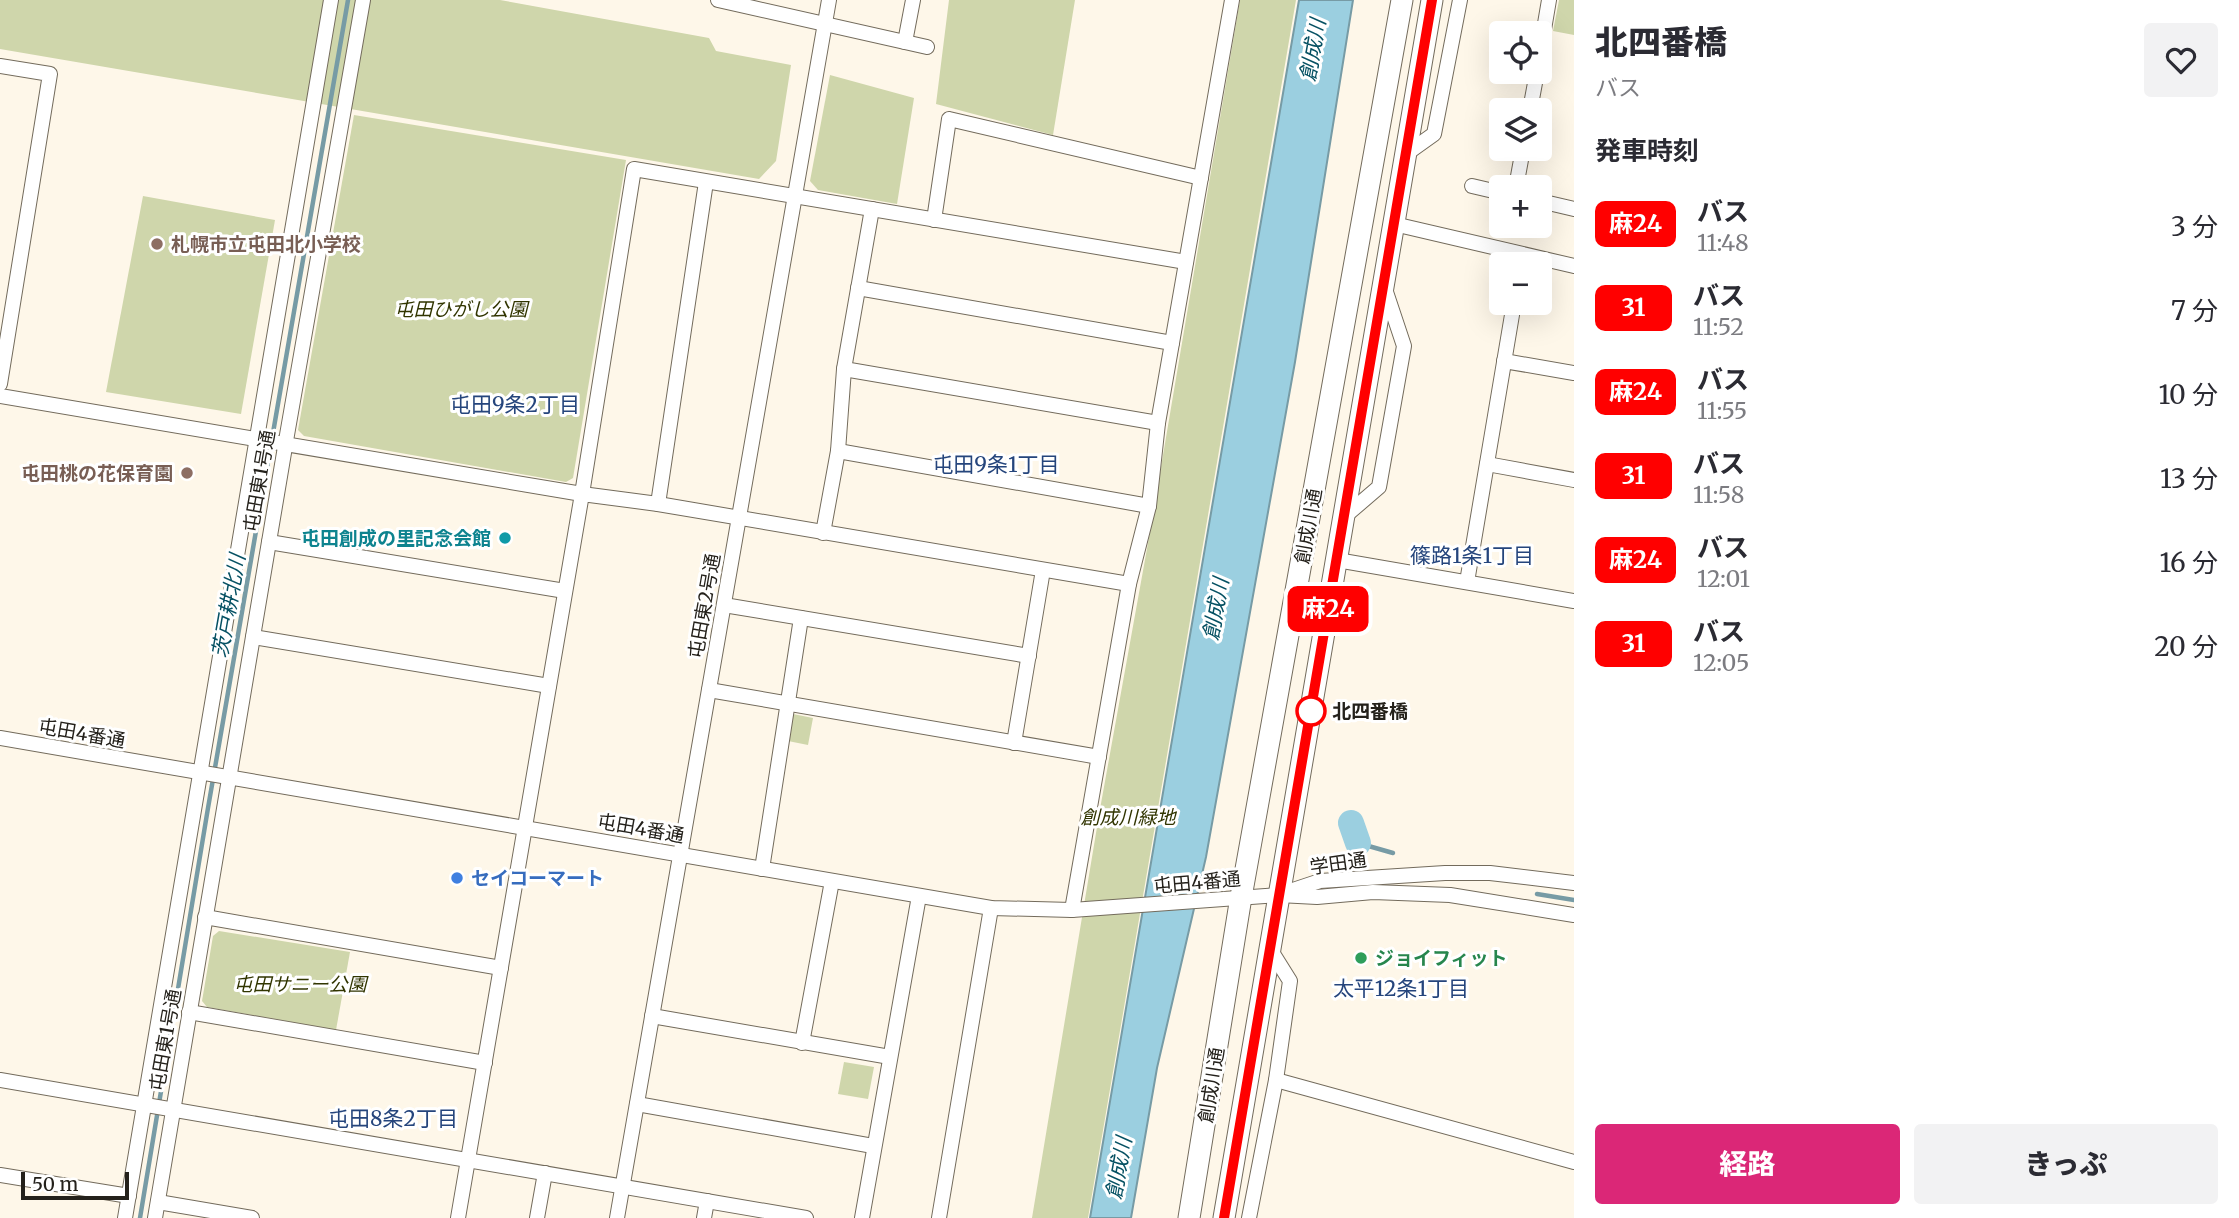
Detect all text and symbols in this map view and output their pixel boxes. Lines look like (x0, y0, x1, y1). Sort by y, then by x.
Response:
water label: 創成川 (1294, 15, 1332, 83)
map controls (1489, 21, 1552, 315)
button: locate (1489, 21, 1552, 84)
text: 北四番橋 (1595, 22, 1727, 63)
button: heart (2144, 23, 2218, 97)
text: バス (1595, 73, 1641, 102)
button: layers (1489, 98, 1552, 161)
text: 発車時刻 (1595, 134, 1699, 167)
button: + (1489, 175, 1552, 238)
text: バス (1697, 195, 1749, 228)
text: 麻24 (1609, 208, 1662, 239)
text: 3 分 (2171, 210, 2218, 243)
text: 11:48 (1697, 228, 1749, 257)
place label: 札幌市立屯田北小学校 (171, 232, 361, 256)
marker: 札幌市立屯田北小学校 (149, 236, 165, 252)
button: − (1489, 252, 1552, 315)
text: バス (1693, 279, 1745, 312)
text: 31 (1622, 292, 1645, 323)
text: 7 分 (2171, 294, 2218, 327)
park label: 屯田ひがし公園 (394, 297, 530, 321)
text: 11:52 (1693, 312, 1744, 341)
text: バス (1697, 363, 1749, 396)
text: 麻24 (1609, 376, 1662, 407)
text: 10 分 (2158, 378, 2218, 411)
district label: 屯田9条2丁目 (450, 391, 580, 418)
text: 11:55 (1697, 396, 1747, 425)
street label: 屯田東1号通 (238, 428, 280, 534)
text: バス (1693, 447, 1745, 480)
district label: 屯田9条1丁目 (932, 451, 1060, 478)
text: 31 (1622, 460, 1645, 491)
place label: 屯田桃の花保育園 (21, 461, 173, 485)
text: 13 分 (2160, 462, 2218, 495)
marker: 屯田桃の花保育園 (179, 465, 195, 481)
text: 11:58 (1693, 480, 1744, 509)
street label: 創成川通 (1290, 486, 1326, 566)
place label: 屯田創成の里記念会館 (301, 526, 491, 550)
marker: 屯田創成の里記念会館 (497, 530, 513, 546)
text: バス (1697, 531, 1749, 564)
district label: 篠路1条1丁目 (1410, 542, 1534, 569)
text: 麻24 (1609, 544, 1662, 575)
text: 16 分 (2159, 546, 2218, 579)
water label: 茨戸耕北川 (206, 550, 251, 660)
street label: 屯田東2号通 (683, 552, 725, 660)
text: 12:01 (1697, 564, 1750, 593)
water label: 創成川 (1197, 574, 1235, 642)
line badge: 麻24 (1288, 586, 1368, 632)
text: 麻24 (1302, 593, 1354, 624)
text: バス (1693, 615, 1745, 648)
text: 31 (1622, 628, 1645, 659)
text: 20 分 (2154, 630, 2218, 663)
text: 12:05 (1693, 648, 1749, 677)
marker: 北四番橋 (1296, 696, 1326, 726)
place label: 北四番橋 (1332, 699, 1408, 723)
street label: 屯田4番通 (37, 714, 127, 752)
park label: 創成川緑地 (1080, 805, 1177, 829)
street label: 屯田4番通 (596, 809, 686, 847)
street label: 学田通 (1308, 847, 1368, 879)
place label: セイコーマート (471, 866, 604, 890)
street label: 屯田4番通 (1152, 866, 1242, 898)
marker: セイコーマート (449, 870, 465, 886)
place label: ジョイフィット (1375, 946, 1508, 970)
marker: ジョイフィット (1353, 950, 1369, 966)
park label: 屯田サニー公園 (233, 972, 369, 996)
district label: 太平12条1丁目 (1333, 975, 1469, 1002)
street label: 屯田東1号通 (144, 987, 186, 1093)
street label: 創成川通 (1193, 1046, 1229, 1124)
district label: 屯田8条2丁目 (328, 1105, 458, 1132)
button: 経路 (1595, 1124, 1900, 1204)
button: きっぷ (1914, 1124, 2218, 1204)
water label: 創成川 (1100, 1133, 1138, 1201)
scale bar (21, 1169, 130, 1201)
text: 50 m (32, 1172, 78, 1196)

